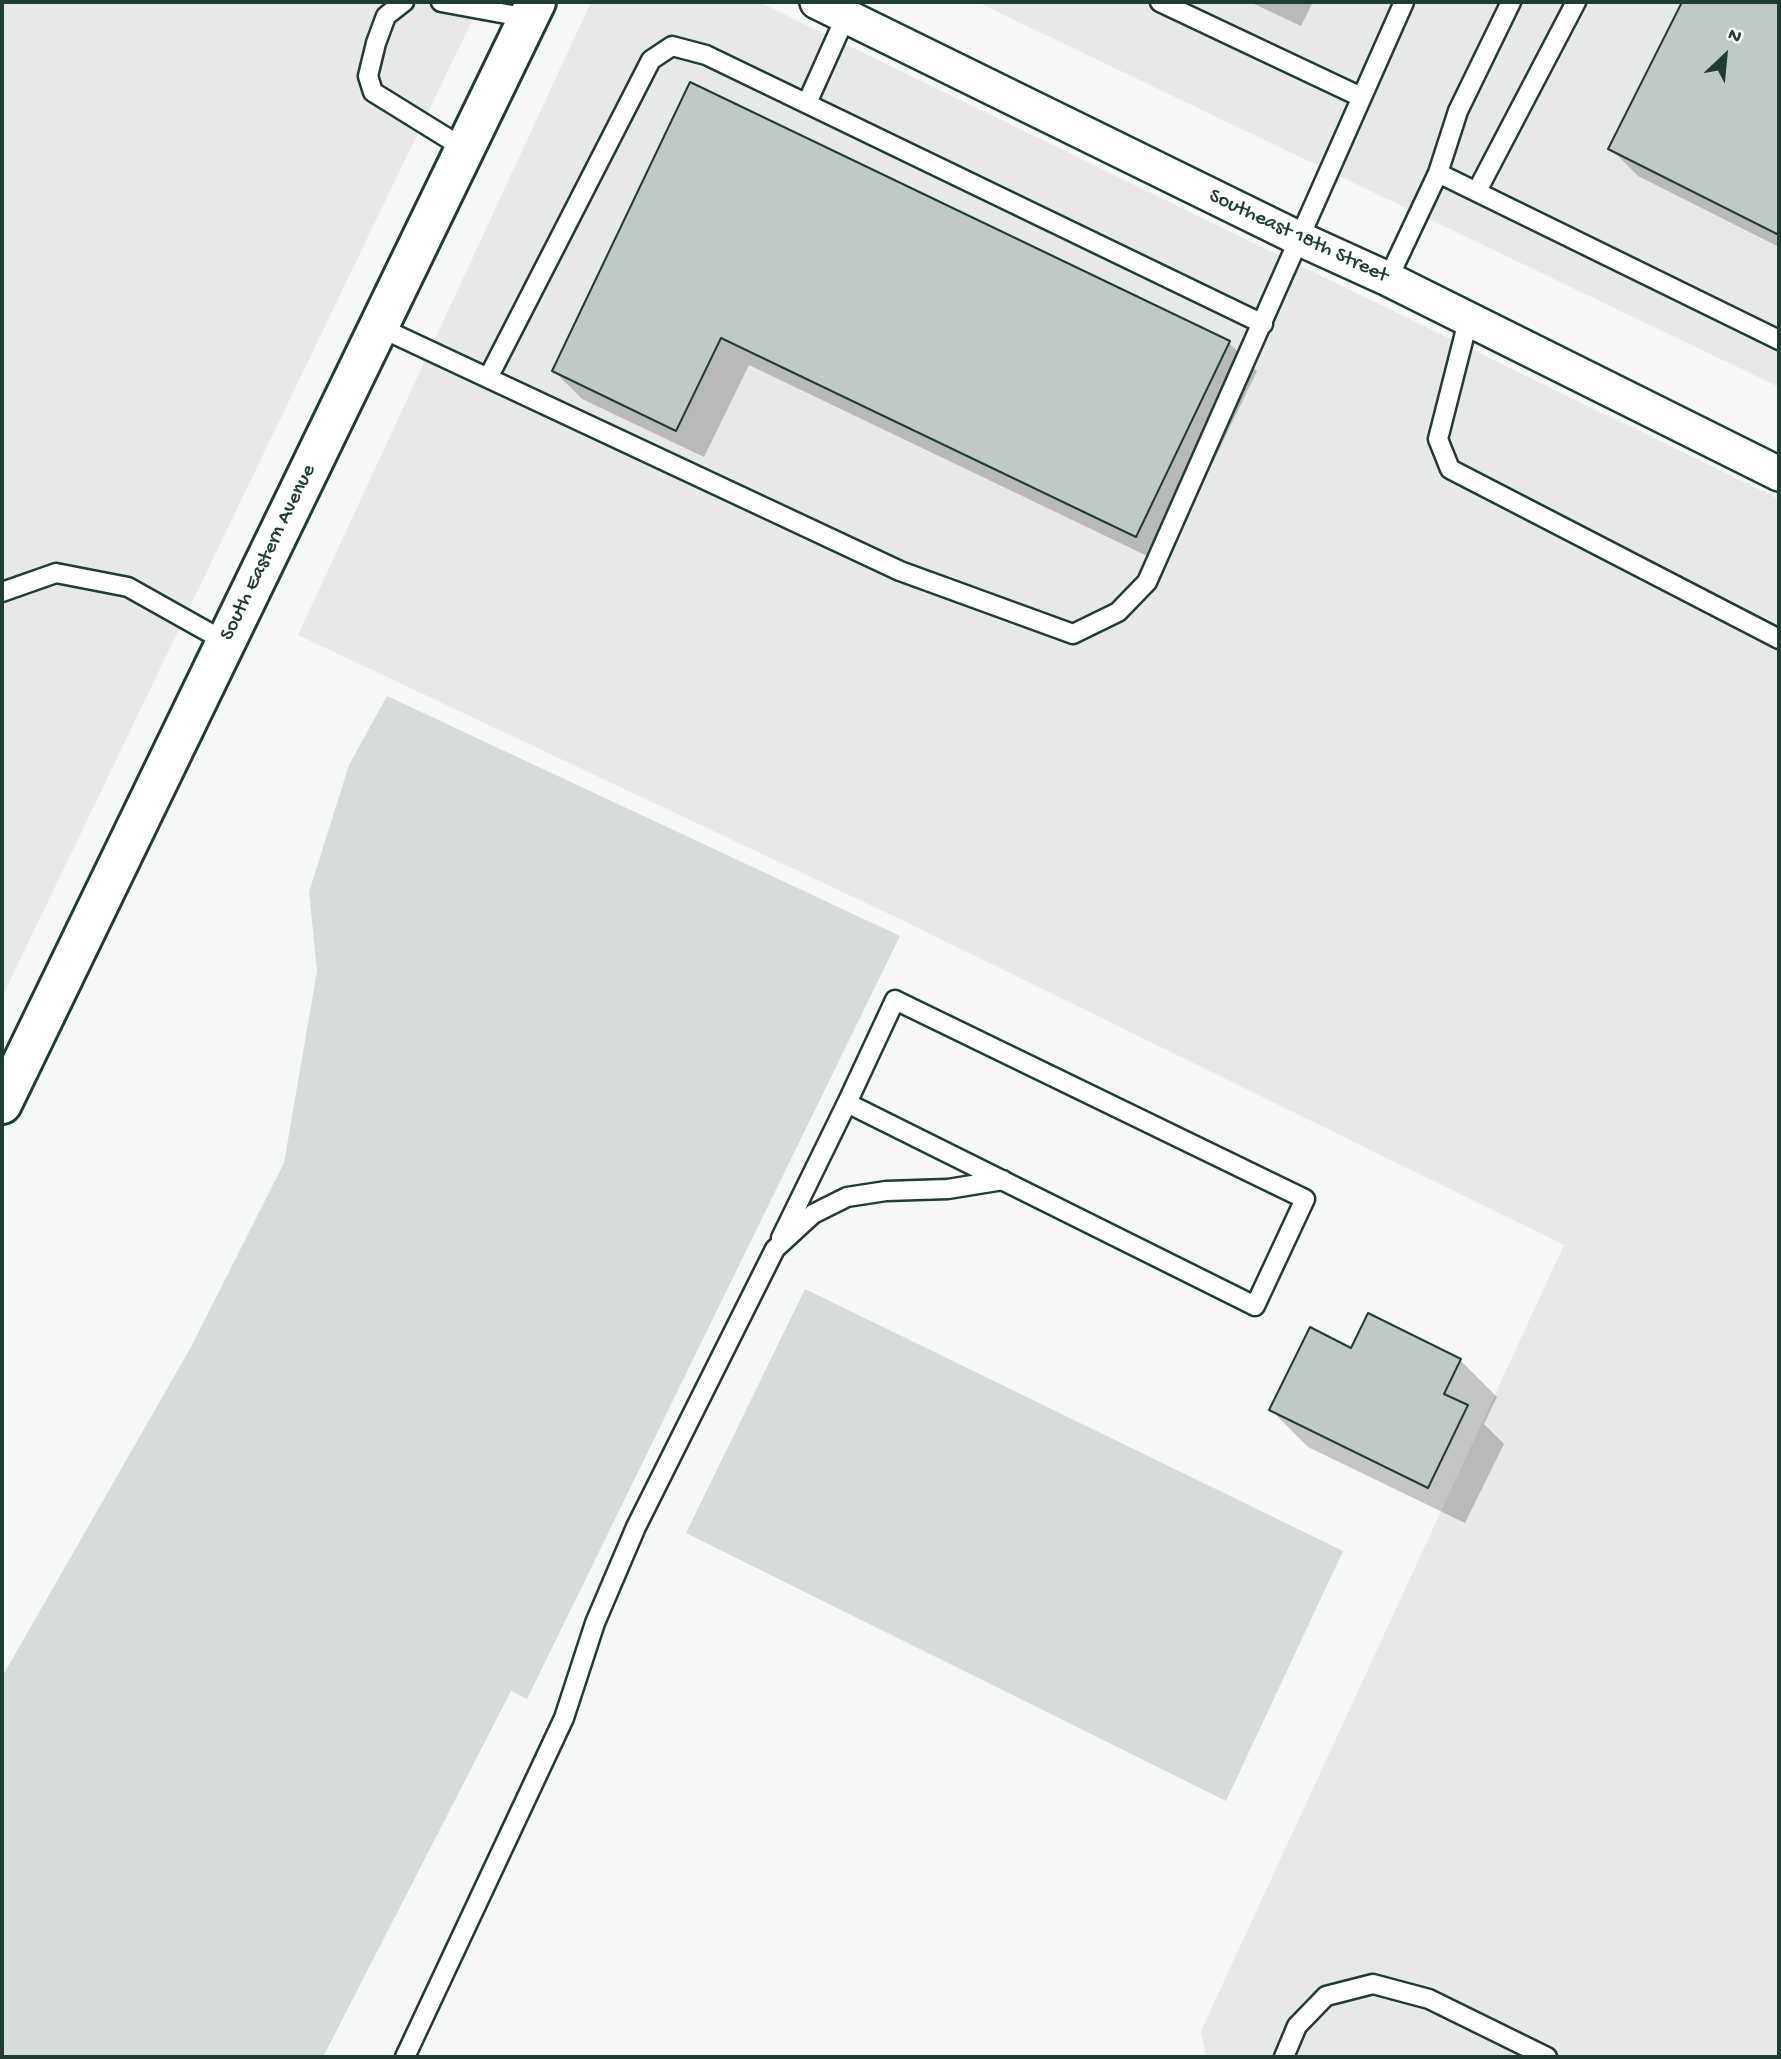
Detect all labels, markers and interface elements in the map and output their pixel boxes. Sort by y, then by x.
north arrow [1690,21,1760,91]
text: N [1724,24,1745,50]
street label: Southeast 18th Street [1204,184,1392,290]
street label: South Eastern Avenue [215,461,323,645]

